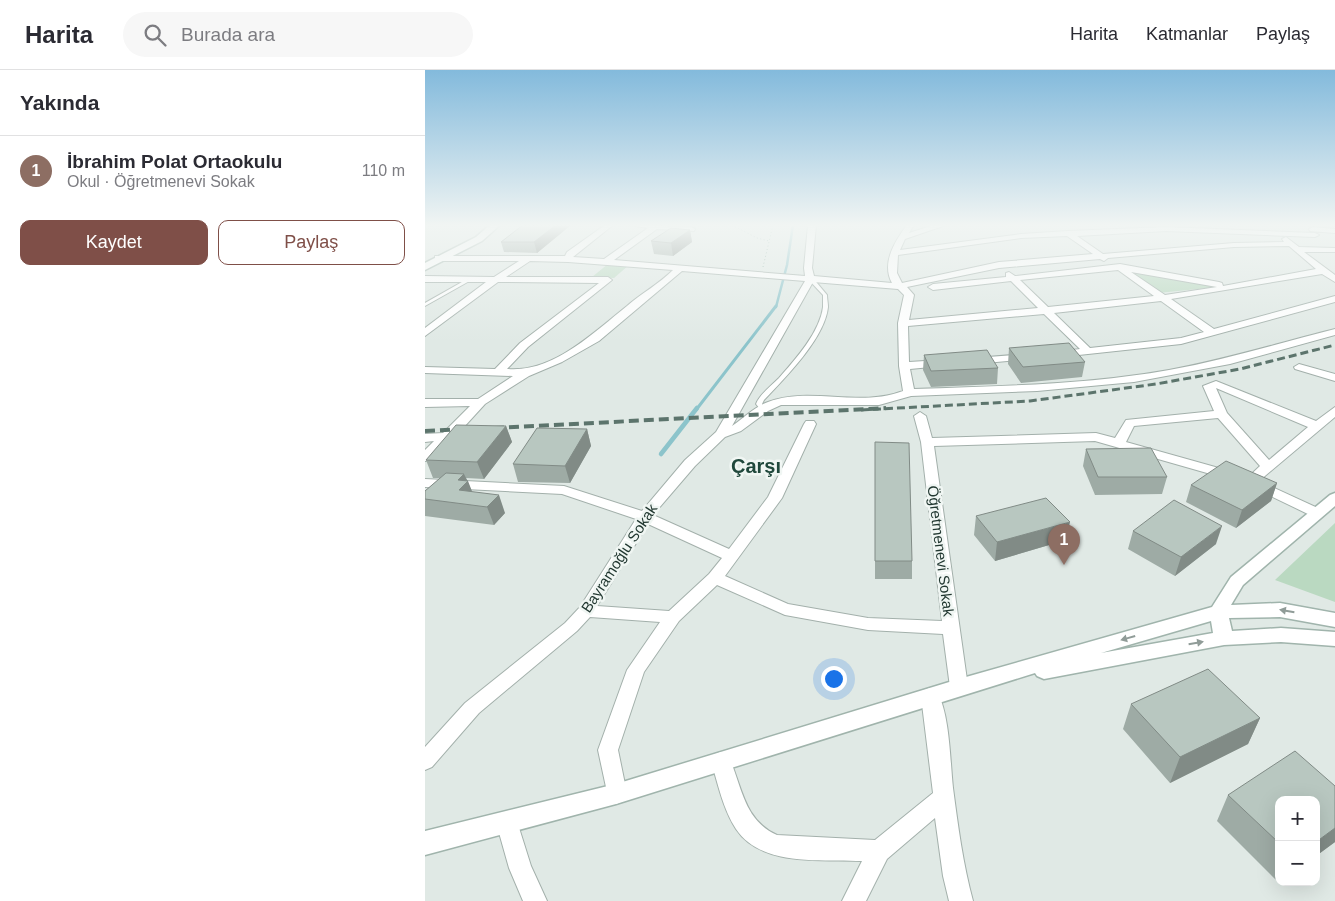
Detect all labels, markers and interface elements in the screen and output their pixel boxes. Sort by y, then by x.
search box [123,12,473,57]
text: Harita [25,21,93,48]
icon: search [141,21,169,49]
text: Burada ara [181,24,275,45]
text: Harita [1070,24,1118,44]
text: Katmanlar [1146,24,1228,44]
text: Paylaş [1256,24,1310,44]
text: Yakında [20,91,99,114]
text: İbrahim Polat Ortaokulu [67,151,282,172]
text: 1 [32,162,40,179]
text: 110 m [362,162,405,179]
text: Okul · Öğretmenevi Sokak [67,173,255,190]
button: Kaydet [20,220,208,265]
button: Paylaş [218,220,405,265]
district label: Çarşı [731,455,781,477]
street label: Öğretmenevi Sokak [925,485,958,618]
street label: Bayramoğlu Sokak [578,500,661,615]
pin: 1 [1048,524,1080,565]
one-way arrow [1279,607,1295,615]
one-way arrow [1121,634,1136,642]
one-way arrow [1188,639,1204,647]
your location [821,666,847,692]
map controls [1275,796,1320,886]
button: + [1275,796,1320,841]
button: − [1275,841,1320,886]

